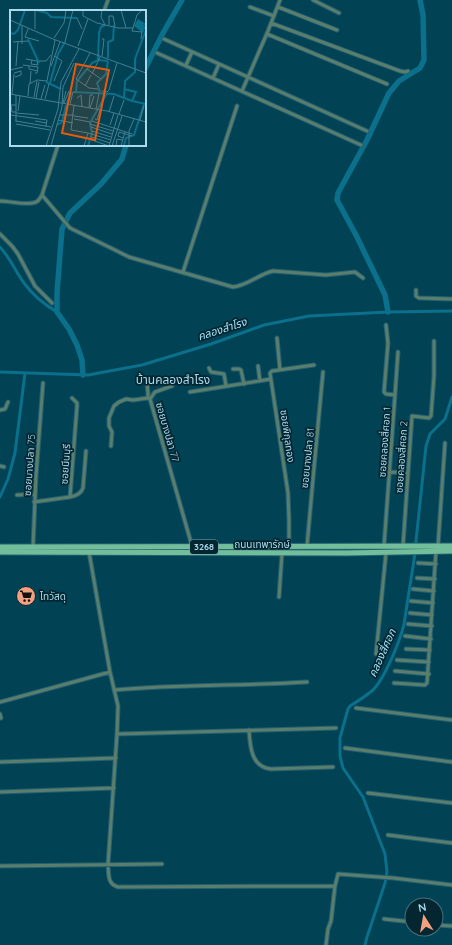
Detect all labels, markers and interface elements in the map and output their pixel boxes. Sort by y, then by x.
inset map [10,10,146,146]
water label: คลองสำโรง [196,314,249,343]
district label: บ้านคลองสำโรง [136,372,210,387]
street label: ซอยบางปลา 77 [153,401,182,464]
street label: ซอยคลองสี่ศอก 1 [375,406,393,478]
street label: ซอยพิกุลทอง [277,409,298,463]
street label: ซอยคลองสี่ศอก 2 [391,420,411,494]
street label: ซอยบางปลา 81 [298,427,317,489]
street label: ซอยบางปลา 75 [21,434,38,496]
street label: ซอยมีนบุรี [58,443,73,485]
street label: ถนนเทพารักษ์ [234,538,290,551]
road number: 3268 [190,540,218,554]
supermarket icon: ไทวัสดุ [15,585,37,607]
place label: ไทวัสดุ [39,590,66,603]
water label: คลองสี่ศอก [364,626,399,679]
north arrow [404,897,444,937]
text: N [417,900,427,915]

